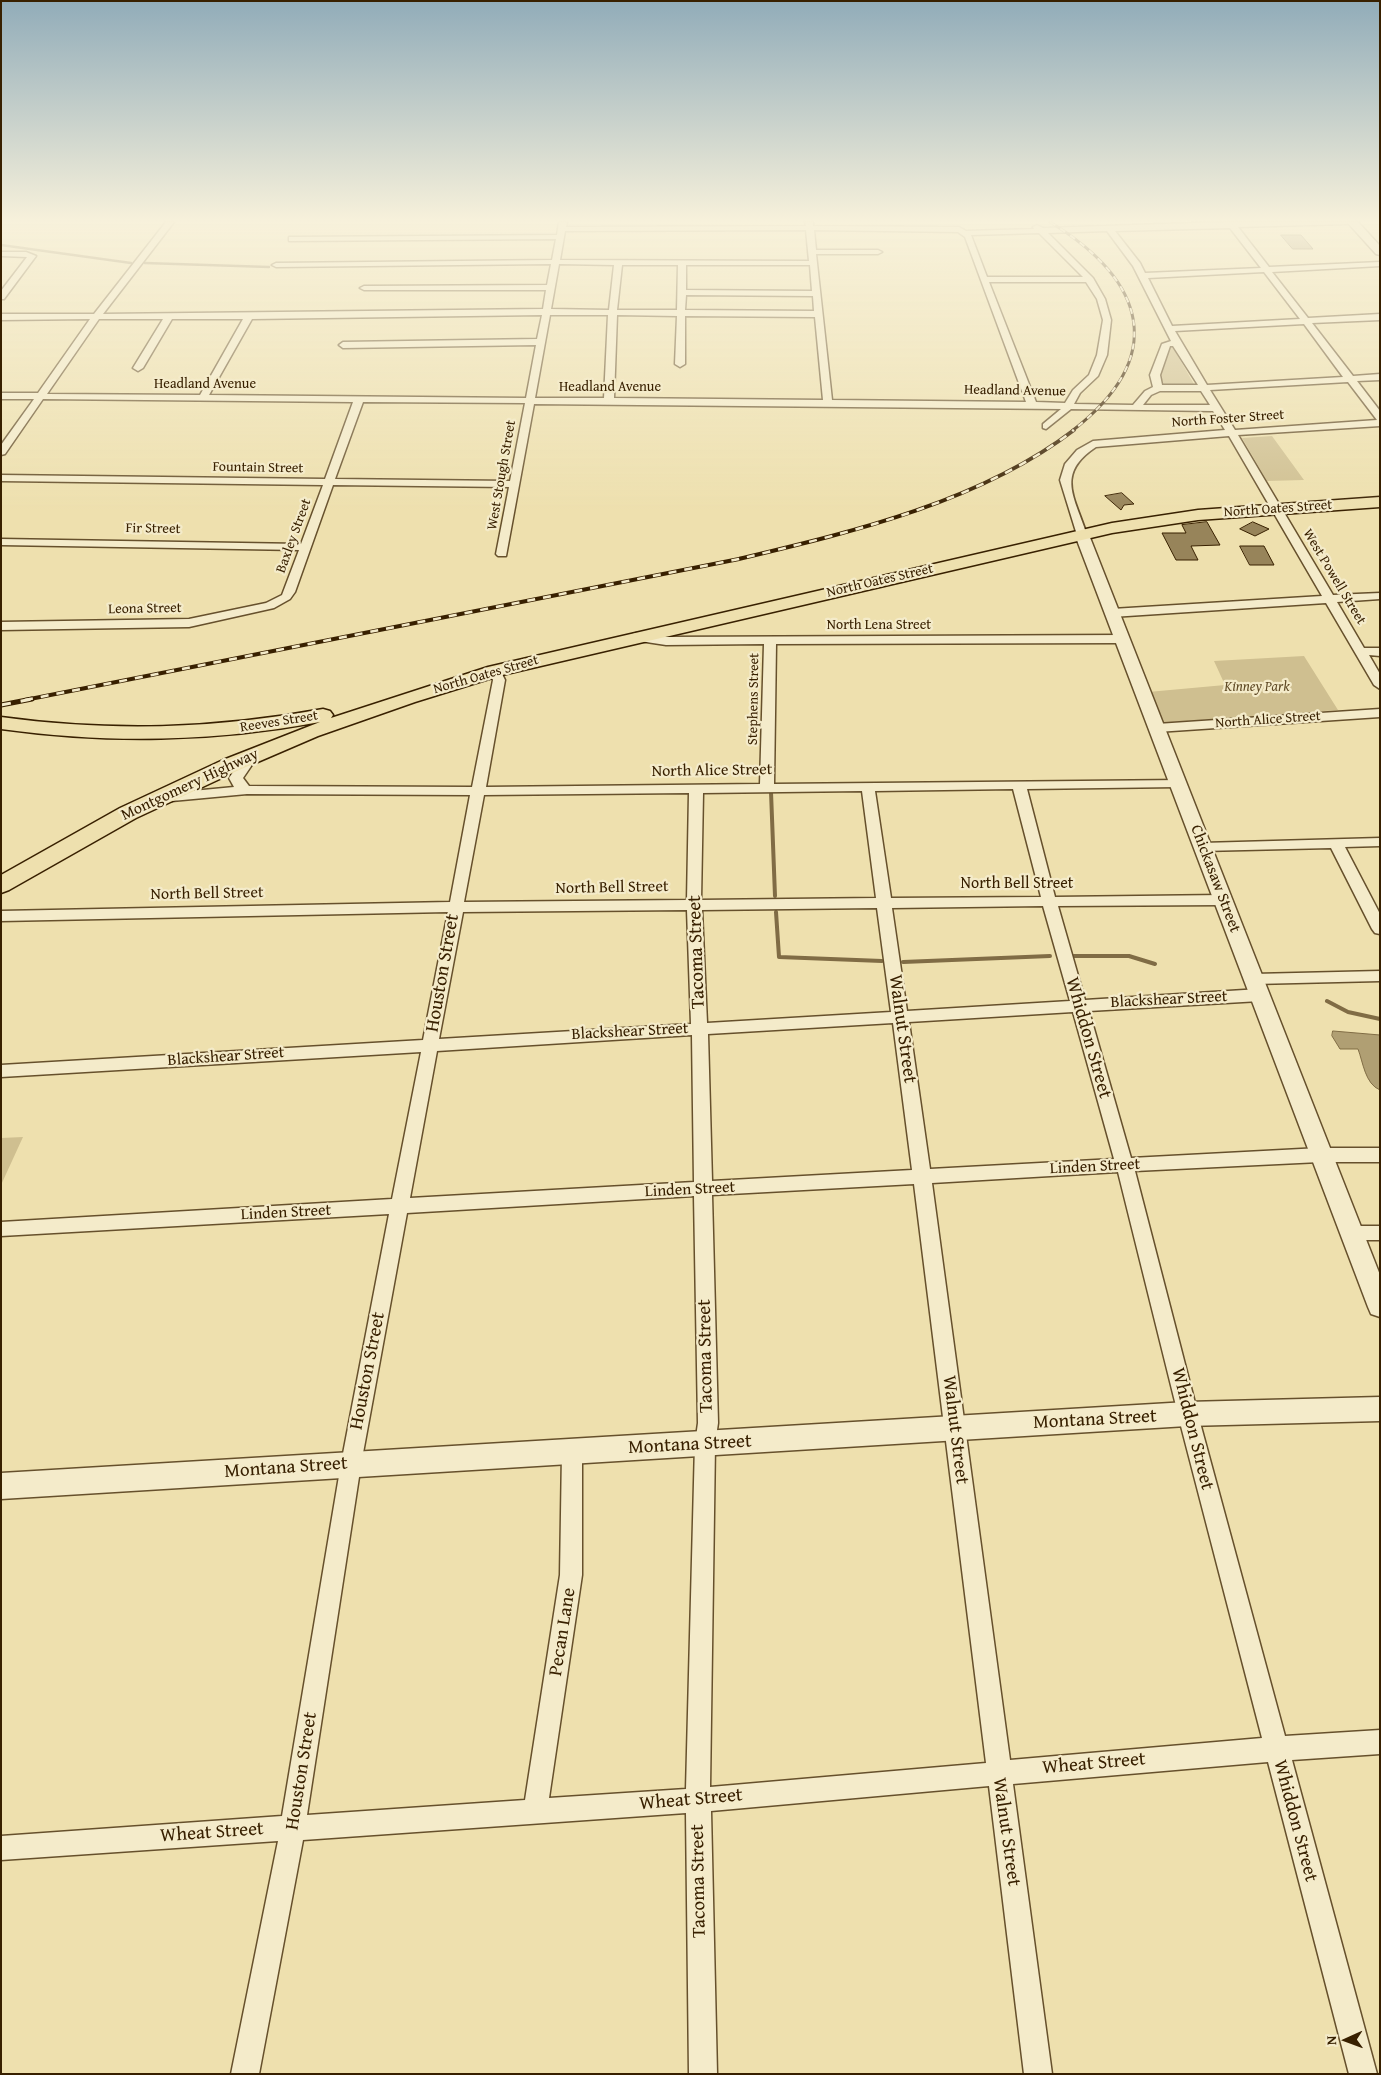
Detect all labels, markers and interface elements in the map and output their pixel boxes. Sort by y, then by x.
street label: Headland Avenue [154,376,256,392]
street label: Headland Avenue [559,379,661,395]
street label: Headland Avenue [964,382,1066,400]
street label: North Foster Street [1171,407,1285,431]
street label: West Stough Street [484,419,520,531]
street label: Fountain Street [213,459,303,477]
street label: Baxley Street [273,497,315,575]
street label: North Oates Street [1223,497,1333,521]
street label: Fir Street [125,520,181,538]
street label: West Powell Street [1299,526,1369,628]
street label: North Oates Street [825,561,935,601]
street label: Leona Street [108,600,182,618]
street label: North Lena Street [827,617,931,633]
street label: North Oates Street [431,652,541,698]
street label: Stephens Street [745,653,763,745]
park label: Kinney Park [1224,679,1290,695]
street label: Reeves Street [239,708,319,736]
street label: North Alice Street [1215,708,1321,732]
street label: Montgomery Highway [118,745,262,825]
street label: North Alice Street [652,760,772,782]
street label: Chickasaw Street [1186,822,1244,936]
street label: North Bell Street [961,874,1073,894]
street label: North Bell Street [555,877,669,899]
street label: North Bell Street [150,883,264,905]
street label: Tacoma Street [684,895,710,1009]
street label: Houston Street [421,912,465,1034]
street label: Walnut Street [883,973,921,1085]
street label: Whiddon Street [1060,975,1116,1101]
street label: Blackshear Street [1110,987,1228,1013]
street label: Blackshear Street [571,1019,689,1045]
street label: Blackshear Street [167,1043,285,1071]
street label: Linden Street [1049,1155,1141,1179]
street label: Linden Street [644,1178,736,1202]
street label: Linden Street [240,1201,332,1225]
street label: Tacoma Street [694,1299,718,1413]
street label: Houston Street [345,1310,391,1432]
street label: Whiddon Street [1166,1366,1218,1492]
street label: Walnut Street [937,1374,973,1486]
street label: Montana Street [1033,1405,1157,1435]
street label: Montana Street [628,1430,752,1460]
street label: Montana Street [224,1452,348,1484]
street label: Pecan Lane [545,1586,581,1678]
street label: Houston Street [281,1710,323,1832]
street label: Wheat Street [1041,1748,1147,1780]
street label: Whiddon Street [1268,1758,1322,1884]
street label: Walnut Street [987,1776,1025,1888]
street label: Wheat Street [638,1784,744,1816]
street label: Wheat Street [159,1818,265,1848]
street label: Tacoma Street [687,1824,711,1938]
north arrow [1321,2015,1371,2065]
text: N [1321,2036,1341,2046]

